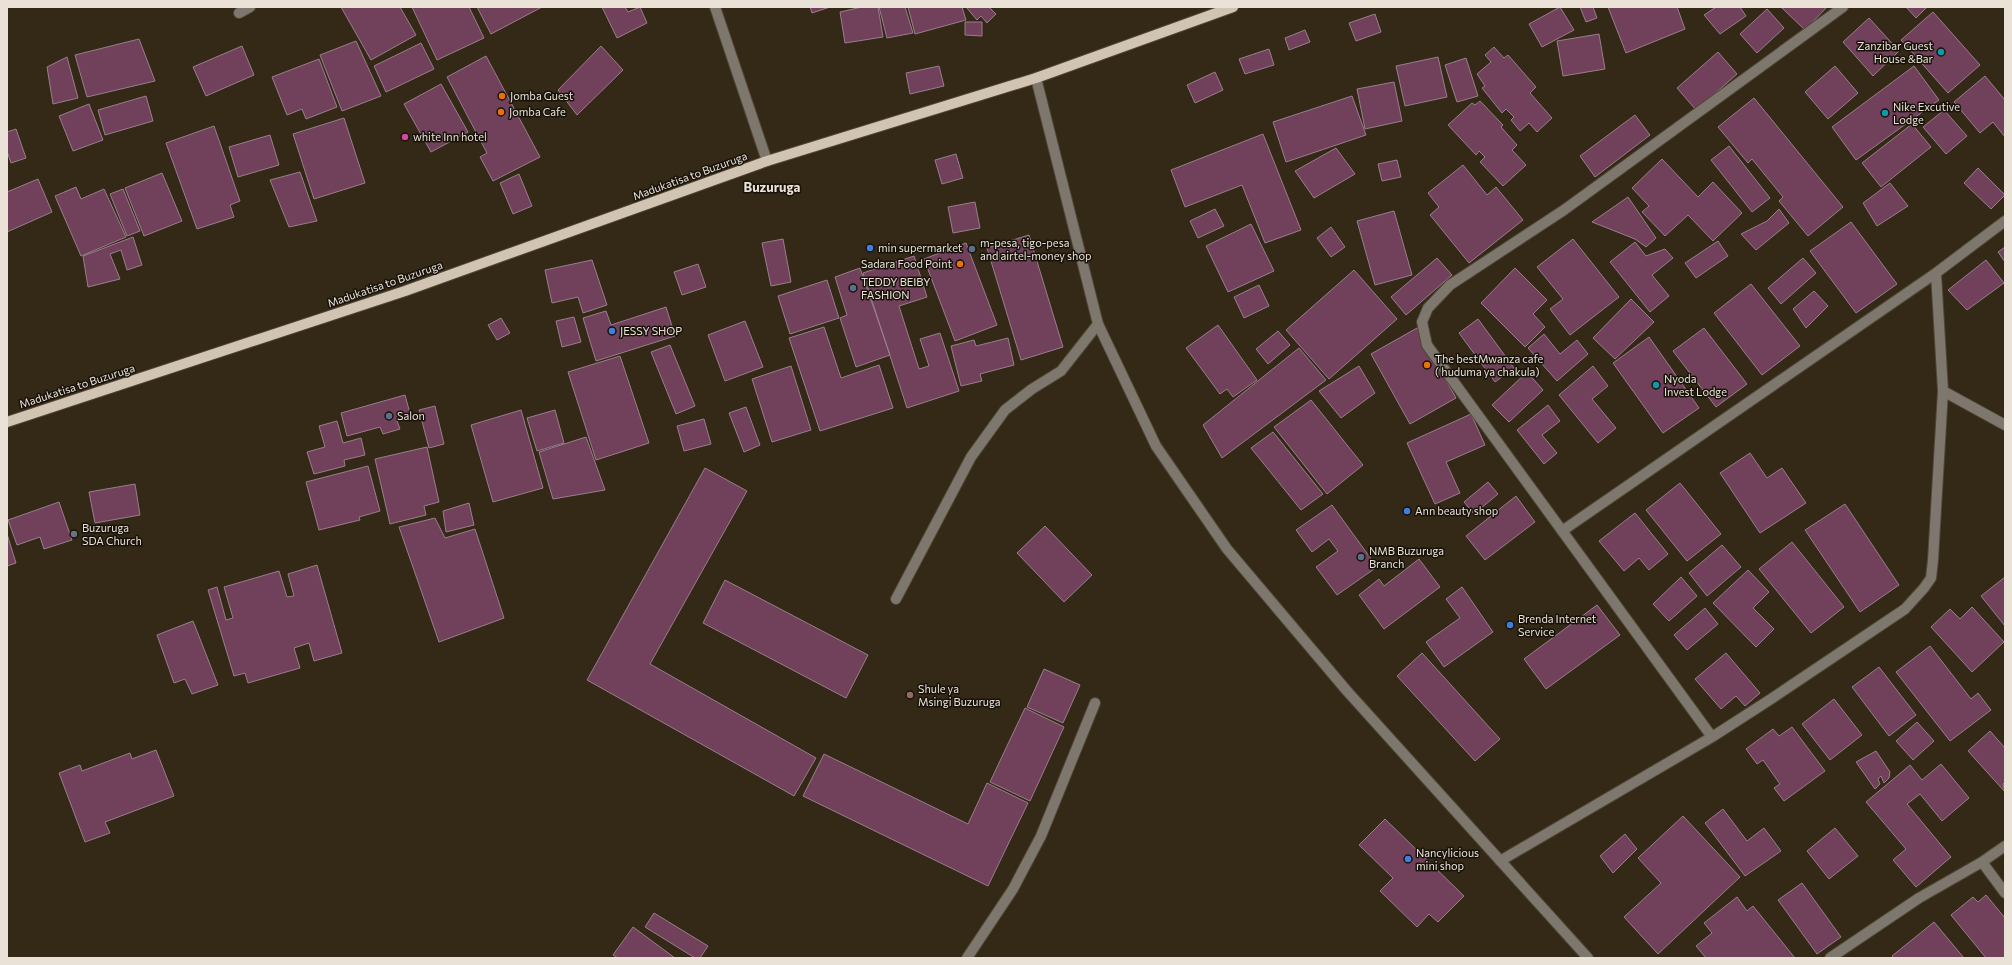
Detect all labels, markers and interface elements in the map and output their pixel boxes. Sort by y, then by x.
place label: Zanzibar Guest House &Bar [1857,39,1934,65]
marker: Zanzibar Guest House &Bar [1936,47,1946,57]
place label: Jomba Guest [510,89,574,103]
marker: Jomba Guest [497,91,507,101]
place label: Nike Excutive Lodge [1893,100,1960,126]
place label: Jomba Cafe [509,105,566,119]
marker: Jomba Cafe [496,107,506,117]
marker: Nike Excutive Lodge [1880,108,1890,118]
place label: white Inn hotel [413,130,487,143]
marker: white Inn hotel [400,132,410,142]
street label: Madukatisa to Buzuruga [631,149,749,202]
district label: Buzuruga [744,179,801,195]
place label: m-pesa, tigo-pesa and airtel-money shop [980,236,1092,262]
place label: min supermarket [878,241,963,254]
marker: min supermarket [865,243,875,253]
marker: m-pesa, tigo-pesa and airtel-money shop [967,244,977,254]
place label: Sadara Food Point [861,257,952,270]
street label: Madukatisa to Buzuruga [326,258,444,309]
marker: Sadara Food Point [955,259,965,269]
place label: TEDDY BEIBY FASHION [861,275,930,301]
marker: TEDDY BEIBY FASHION [848,283,858,293]
place label: JESSY SHOP [620,324,682,338]
marker: JESSY SHOP [607,326,617,336]
place label: The bestMwanza cafe ( huduma ya chakula) [1435,352,1544,378]
marker: The bestMwanza cafe ( huduma ya chakula) [1422,360,1432,370]
street label: Madukatisa to Buzuruga [17,361,136,410]
place label: Nyoda Invest Lodge [1664,372,1727,398]
marker: Nyoda Invest Lodge [1651,380,1661,390]
place label: Salon [397,409,425,422]
marker: Salon [384,411,394,421]
place label: Ann beauty shop [1415,504,1498,517]
marker: Ann beauty shop [1402,506,1412,516]
place label: Buzuruga SDA Church [82,521,142,547]
marker: Buzuruga SDA Church [69,529,79,539]
place label: NMB Buzuruga Branch [1369,544,1444,570]
marker: NMB Buzuruga Branch [1356,552,1366,562]
place label: Brenda Internet Service [1518,612,1597,638]
marker: Brenda Internet Service [1505,620,1515,630]
place label: Shule ya Msingi Buzuruga [918,682,1001,708]
marker: Shule ya Msingi Buzuruga [905,690,915,700]
place label: Nancylicious mini shop [1416,846,1479,872]
marker: Nancylicious mini shop [1403,854,1413,864]

